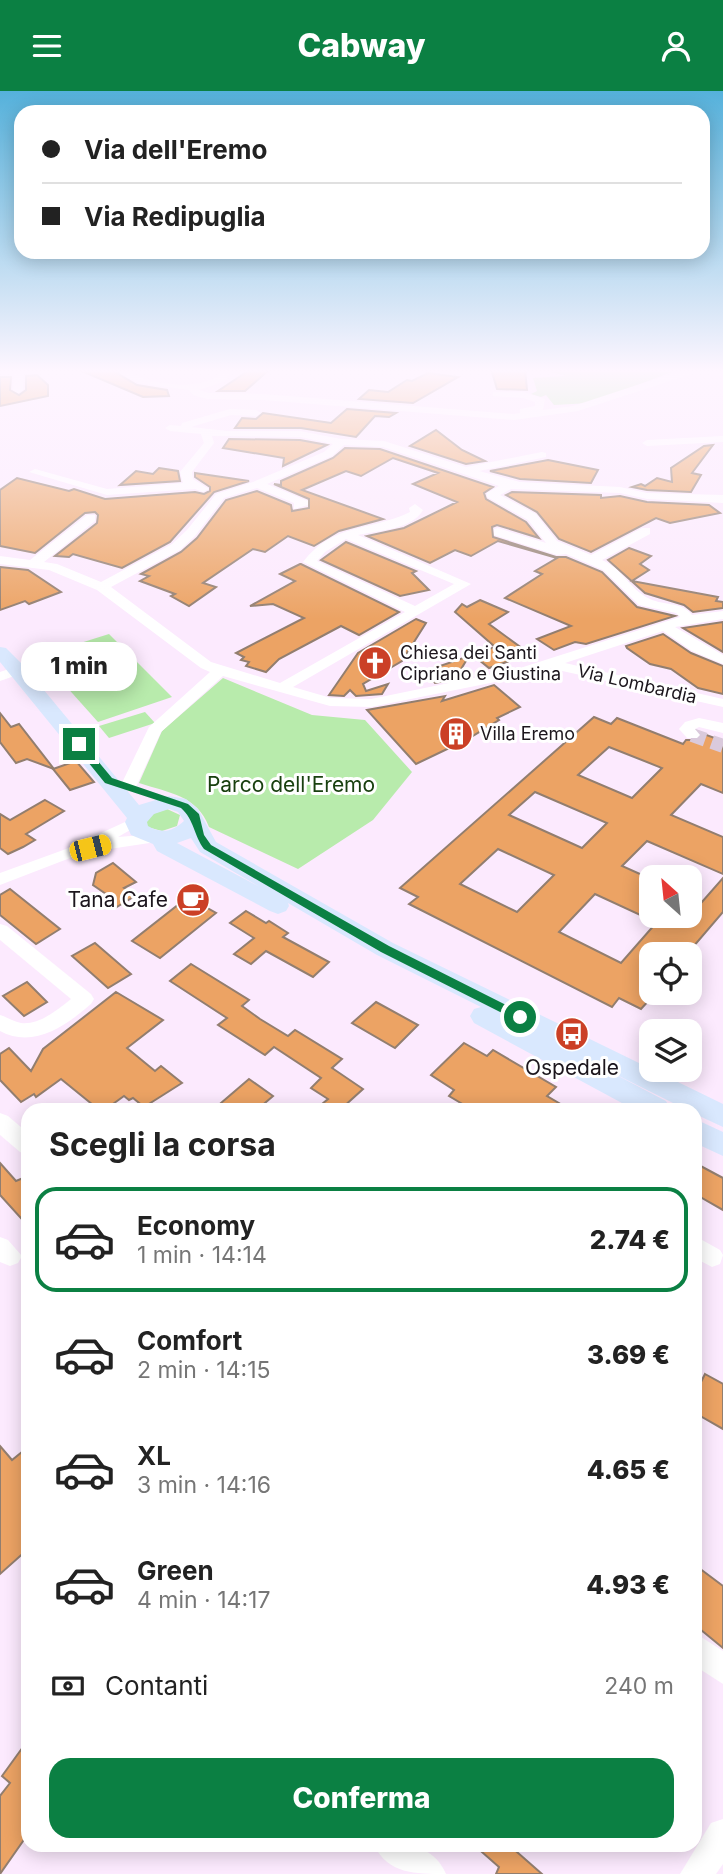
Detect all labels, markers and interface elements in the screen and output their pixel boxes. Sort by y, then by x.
text: Cabway [297,26,426,65]
icon: menu [28,27,66,65]
icon: person [657,27,695,65]
text: Via dell'Eremo [84,134,267,165]
text: Via Redipuglia [84,201,266,232]
place label: Chiesa dei Santi Cipriano e Giustina [400,642,561,684]
callout: 1 min [21,643,137,691]
church icon: Chiesa dei Santi Cipriano e Giustina [356,644,394,682]
text: 1 min [50,652,108,680]
street label: Via Lombardia [575,660,699,707]
building icon: Villa Eremo [437,715,475,753]
place label: Villa Eremo [480,723,575,744]
route end [63,728,95,760]
park label: Parco dell'Eremo [207,772,375,797]
car [68,833,113,863]
north arrow [639,865,702,927]
map controls [639,865,702,1082]
cafe icon: Tana Cafe [174,881,212,919]
place label: Tana Cafe [68,887,168,912]
button: locate [639,942,702,1005]
route start [504,1001,536,1033]
bus stop icon: Ospedale [553,1015,591,1053]
button: layers [639,1019,702,1082]
place label: Ospedale [525,1055,619,1080]
text: Scegli la corsa [49,1125,276,1164]
icon: car [53,1208,116,1271]
text: Economy [137,1210,255,1241]
text: 2.74 € [590,1224,670,1255]
text: 1 min · 14:14 [137,1241,267,1269]
icon: car [53,1323,116,1386]
text: Comfort [137,1325,242,1356]
text: 3.69 € [587,1339,670,1370]
text: 2 min · 14:15 [137,1356,271,1384]
icon: car [53,1438,116,1501]
text: XL [137,1440,171,1471]
text: 4.65 € [587,1454,670,1485]
text: 3 min · 14:16 [137,1471,271,1499]
icon: car [53,1553,116,1616]
text: Green [137,1555,214,1586]
text: 4.93 € [586,1569,670,1600]
text: 4 min · 14:17 [137,1586,270,1614]
icon: cash [49,1667,87,1705]
text: Contanti [105,1670,208,1701]
text: 240 m [604,1672,674,1700]
button: Conferma [49,1758,674,1838]

